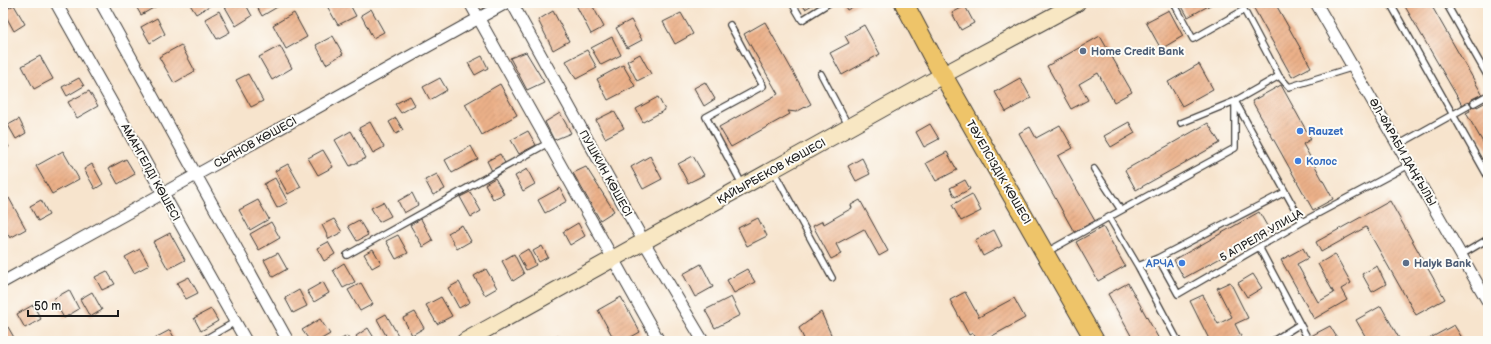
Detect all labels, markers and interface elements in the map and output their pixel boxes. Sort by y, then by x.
place label: Home Credit Bank [1091,45,1184,58]
marker: Home Credit Bank [1078,46,1088,56]
street label: ӘЛ-ФАРАБИ ДАҢҒЫЛЫ [1366,96,1439,209]
street label: СЬЯНОВ КӨШЕСІ [212,114,299,171]
street label: ТӘУЕЛСІЗДІК КӨШЕСІ [964,118,1034,226]
street label: АМАНГЕЛДІ КӨШЕСІ [118,121,183,223]
place label: Rauzet [1308,125,1344,138]
marker: Rauzet [1295,126,1305,136]
street label: ПУШКИН КӨШЕСІ [576,128,635,219]
street label: ҚАЙЫРБЕКОВ КӨШЕСІ [715,136,828,207]
place label: Колос [1306,155,1338,168]
marker: Колос [1293,156,1303,166]
street label: 5 АПРЕЛЯ УЛИЦА [1218,206,1305,264]
place label: АРЧА [1145,257,1174,270]
place label: Halyk Bank [1414,257,1471,270]
marker: АРЧА [1177,258,1187,268]
marker: Halyk Bank [1401,258,1411,268]
scale bar [28,292,118,318]
text: 50 m [34,299,61,314]

